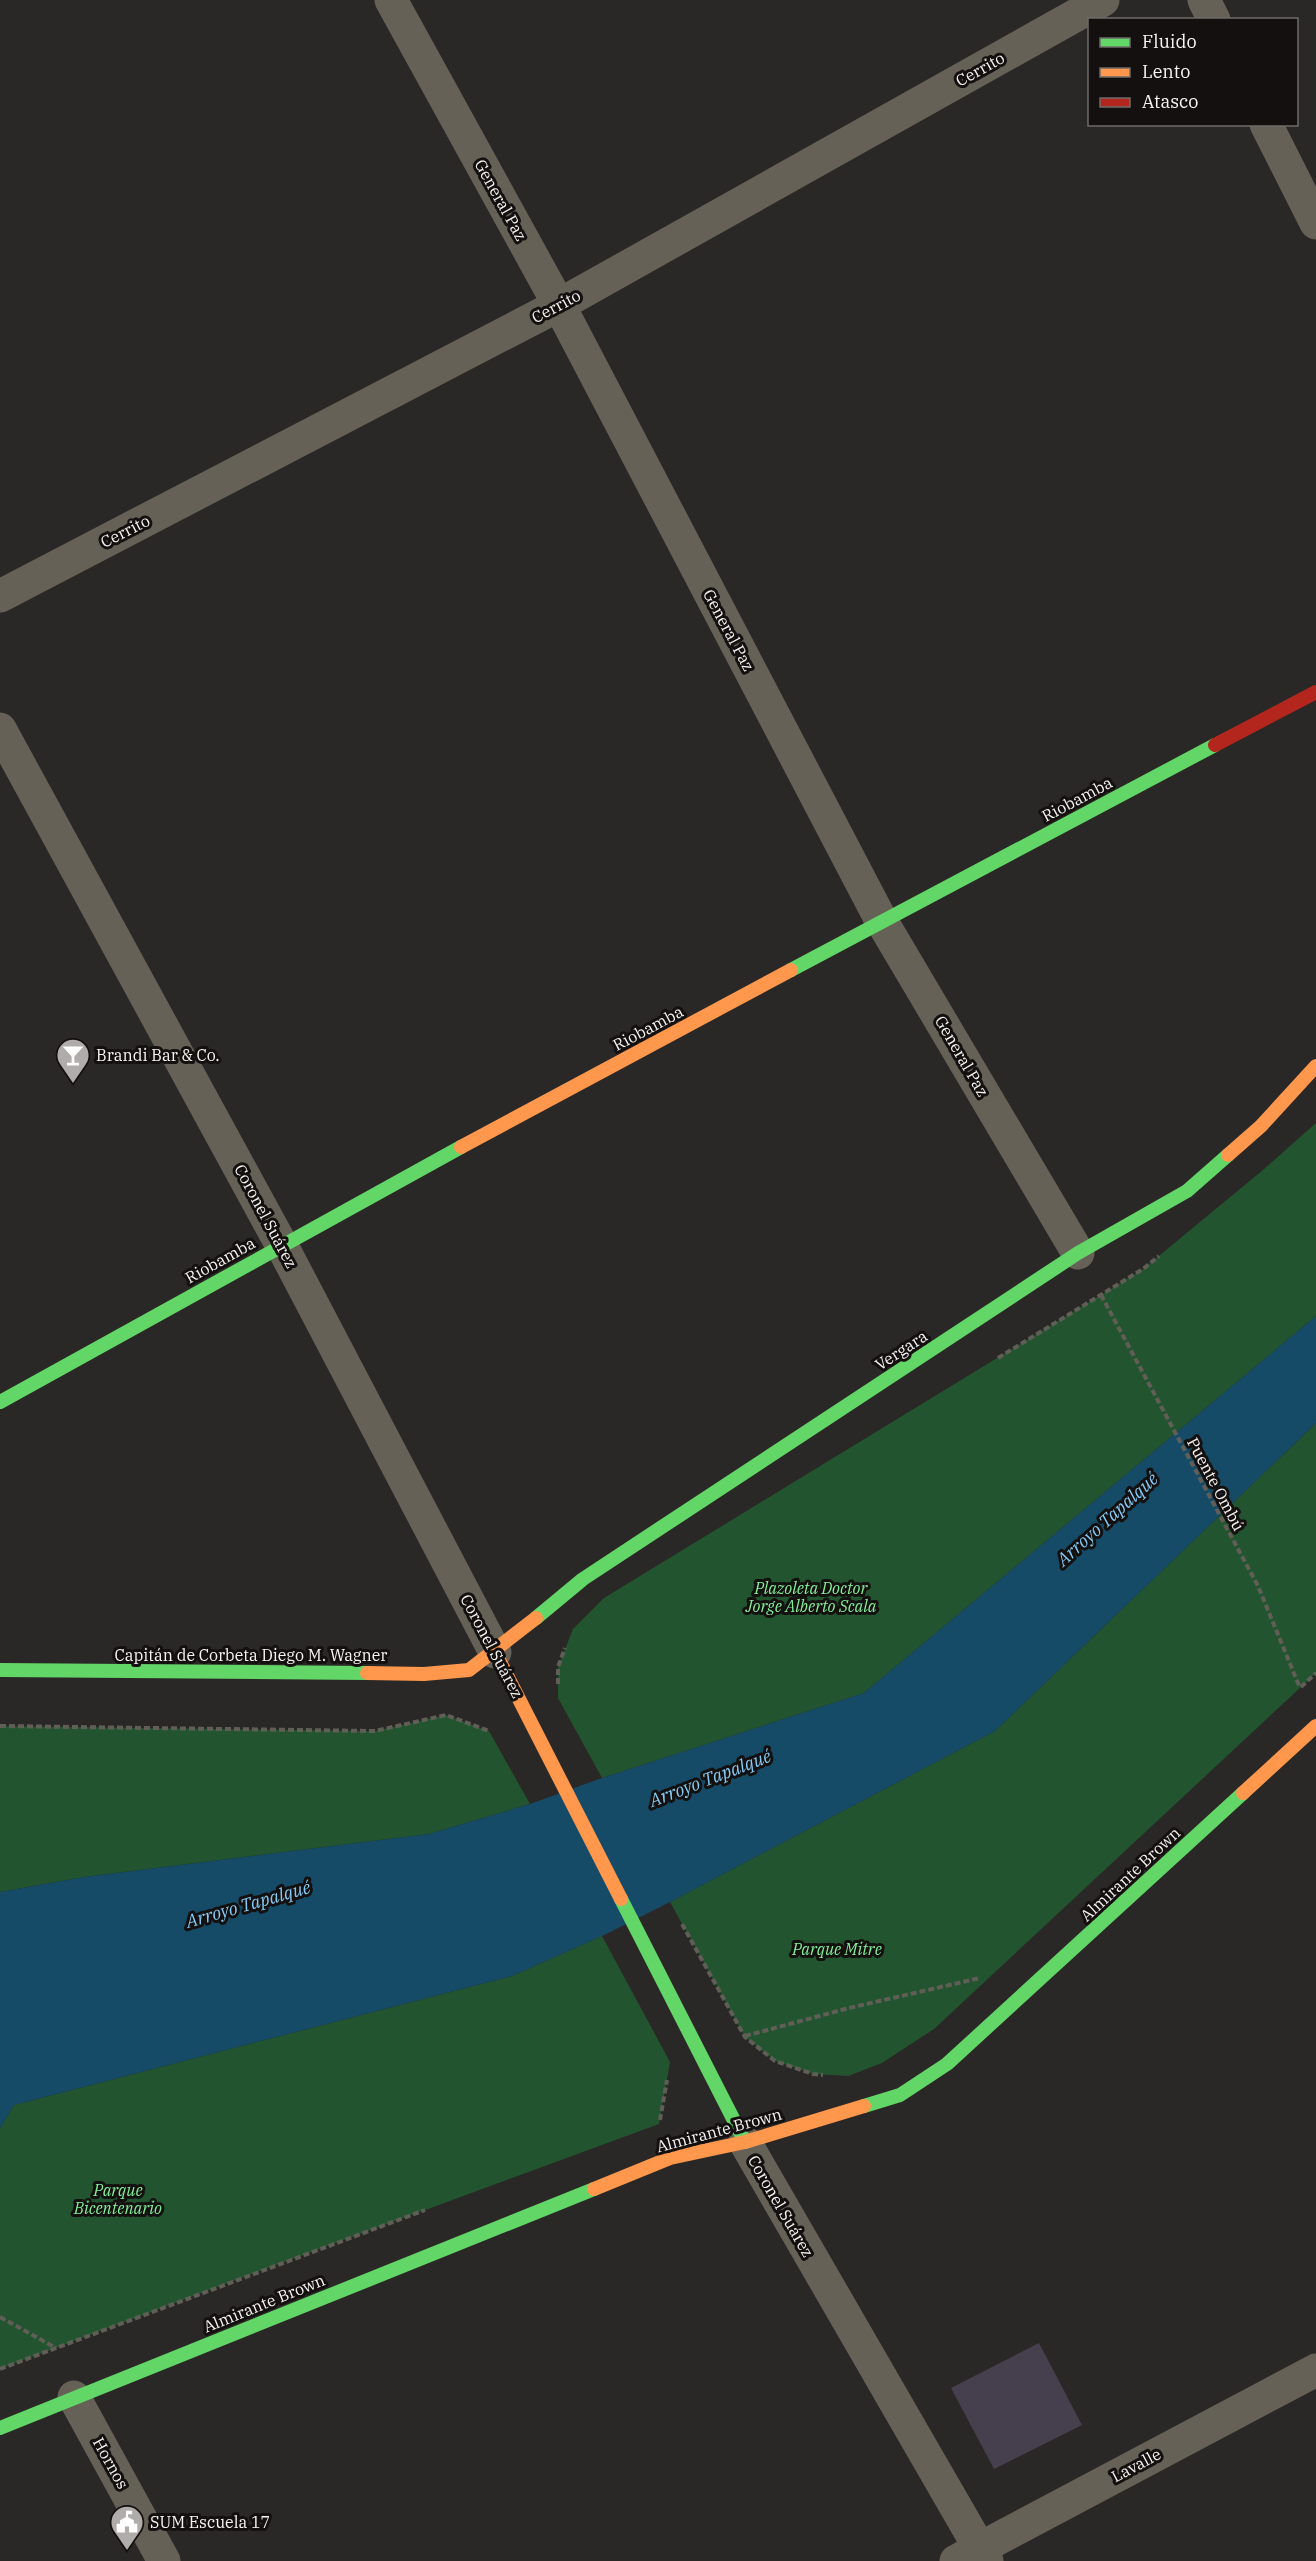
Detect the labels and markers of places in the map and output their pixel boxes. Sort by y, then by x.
bar icon: Brandi Bar & Co. [55,1037,91,1084]
place label: Brandi Bar & Co. [96,1045,220,1065]
public building icon: SUM Escuela 17 [109,2504,145,2551]
place label: SUM Escuela 17 [150,2512,270,2532]

